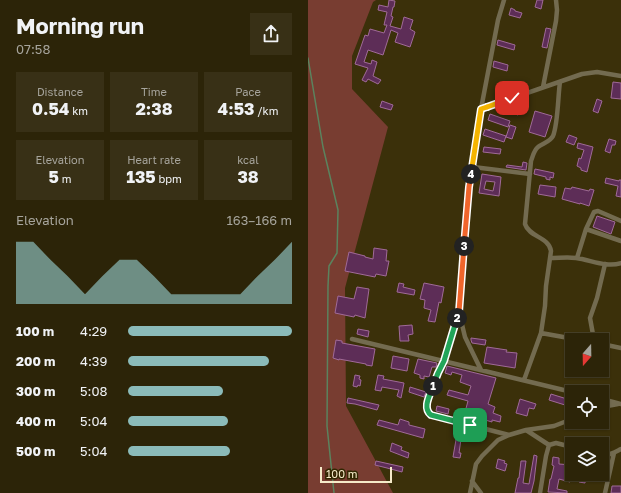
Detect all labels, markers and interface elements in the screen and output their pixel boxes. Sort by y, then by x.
text: Morning run [16,12,144,39]
button: share [250,13,292,55]
text: 07:58 [16,41,50,57]
pin [495,81,529,115]
text: Distance [37,85,83,98]
text: Time [141,85,167,98]
text: Pace [235,85,261,98]
icon: check [501,87,523,109]
text: 0.54 [32,98,69,119]
text: 2:38 [135,98,173,119]
text: 4:53 [218,98,254,119]
text: km [69,104,88,117]
text: /km [254,104,278,117]
text: Elevation [36,153,84,166]
text: Heart rate [127,153,181,166]
text: kcal [237,153,259,166]
pin: 4 [461,164,481,184]
text: 5 [49,166,59,187]
text: 135 [126,166,156,187]
text: 38 [237,166,259,187]
text: 4 [468,167,474,180]
text: m [59,172,71,185]
text: bpm [156,172,182,185]
text: Elevation [16,212,74,228]
text: 163–166 m [227,212,292,228]
pin: 3 [454,236,474,256]
text: 3 [461,239,467,252]
pin: 2 [447,308,467,328]
text: 2 [454,311,460,324]
text: 100 m [16,323,54,339]
text: 4:29 [80,323,107,339]
north arrow [565,333,609,377]
map controls [565,333,609,481]
text: 200 m [16,353,55,369]
text: 4:39 [80,353,107,369]
pin: 1 [423,376,443,396]
text: 1 [430,379,436,392]
text: 300 m [16,383,55,399]
text: 5:08 [80,383,107,399]
button: locate [565,385,609,429]
pin [453,408,487,442]
text: 400 m [16,413,56,429]
text: 5:04 [80,413,107,429]
icon: arrive [459,414,481,436]
button: layers [565,437,609,481]
text: 500 m [16,443,55,459]
text: 5:04 [80,443,107,459]
scale bar [320,465,392,484]
text: 100 m [326,467,357,480]

